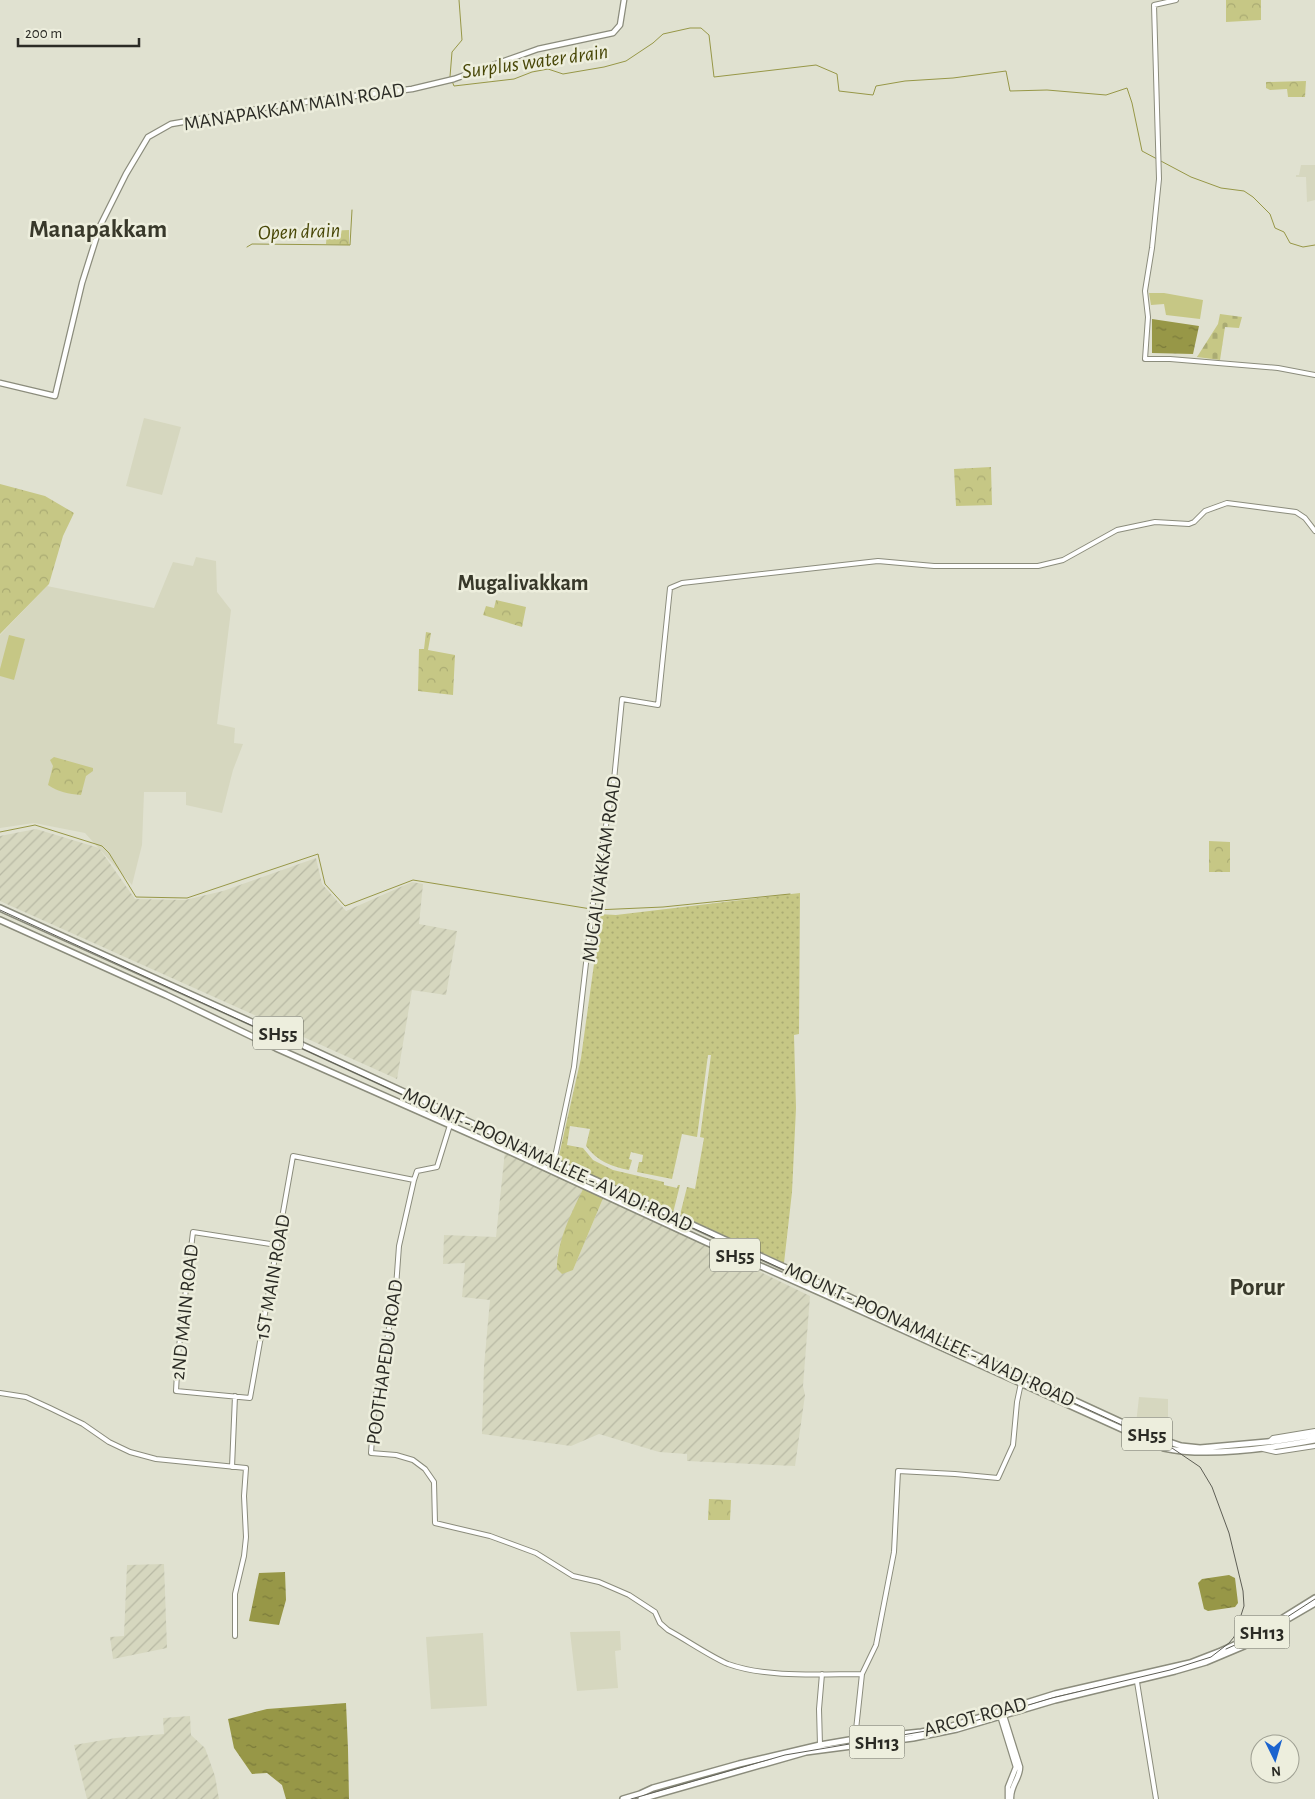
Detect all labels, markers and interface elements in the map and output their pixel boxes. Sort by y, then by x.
scale bar [18,15,139,47]
text: 200 m [25,26,62,41]
water label: Surplus water drain [461,41,610,83]
street label: MANAPAKKAM MAIN ROAD [182,80,406,134]
district label: Manapakkam [29,217,167,242]
water label: Open drain [257,220,341,244]
district label: Mugalivakkam [457,572,589,594]
street label: MUGALIVAKKAM ROAD [579,775,625,964]
road number: SH55 [253,1016,303,1050]
street label: MOUNT - POONAMALLEE - AVADI ROAD [400,1084,695,1236]
street label: 1ST MAIN ROAD [252,1213,294,1341]
road number: SH55 [710,1238,760,1272]
street label: 2ND MAIN ROAD [168,1243,202,1381]
street label: MOUNT - POONAMALLEE - AVADI ROAD [782,1259,1077,1411]
district label: Porur [1229,1275,1285,1300]
street label: POOTHAPEDU ROAD [363,1278,406,1446]
road number: SH55 [1122,1418,1172,1450]
road number: SH113 [1234,1615,1290,1648]
street label: ARCOT ROAD [922,1694,1029,1740]
road number: SH113 [850,1725,904,1758]
north arrow [1250,1734,1300,1784]
text: N [1271,1764,1282,1778]

